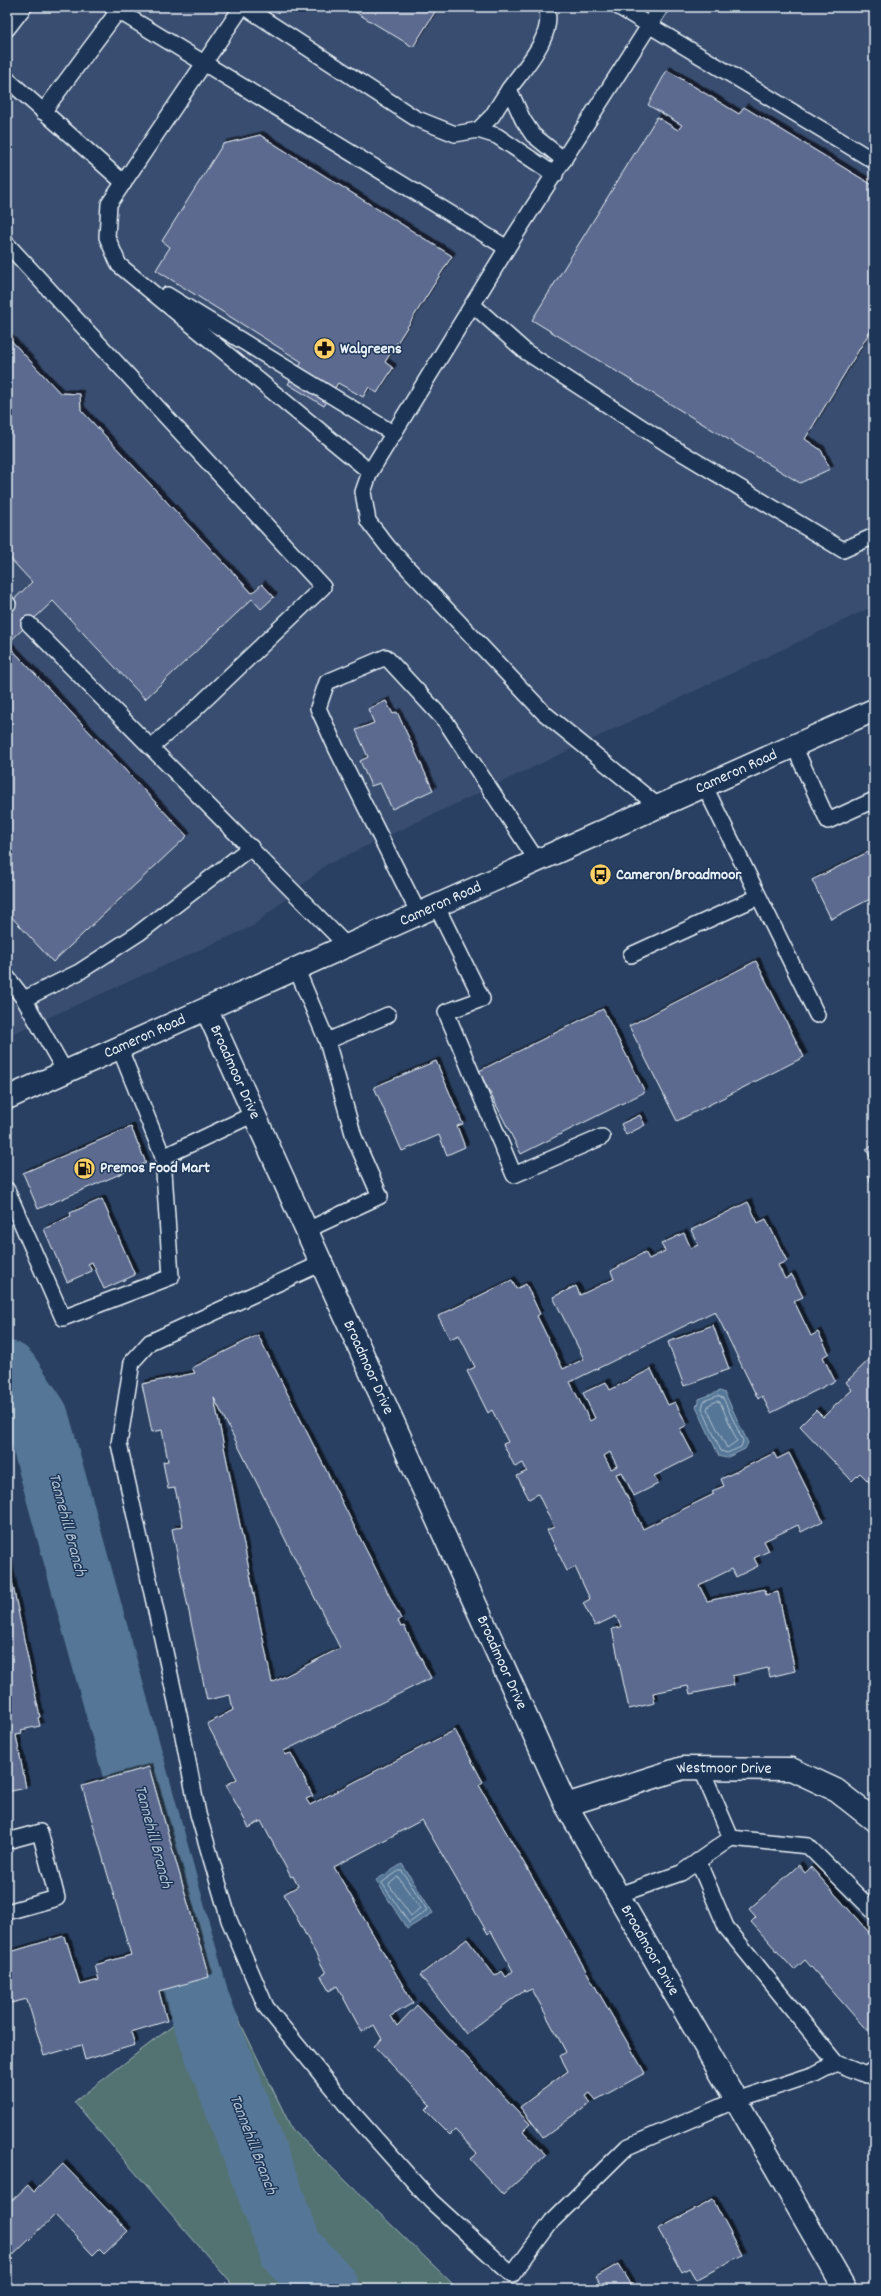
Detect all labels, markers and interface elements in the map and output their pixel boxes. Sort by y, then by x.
pharmacy icon: Walgreens [312,336,338,362]
place label: Walgreens [340,338,402,361]
street label: Cameron Road [692,743,781,800]
bus stop icon: Cameron/Broadmoor [588,862,614,888]
place label: Cameron/Broadmoor [616,864,742,887]
street label: Cameron Road [396,876,485,932]
street label: Cameron Road [100,1008,189,1065]
street label: Broadmoor Drive [204,1021,266,1123]
fuel station icon: Premos Food Mart [71,1155,97,1181]
place label: Premos Food Mart [100,1157,210,1180]
street label: Broadmoor Drive [337,1316,400,1418]
water label: Tannehill Branch [41,1471,92,1580]
street label: Broadmoor Drive [470,1612,533,1714]
street label: Westmoor Drive [674,1756,772,1781]
water label: Tannehill Branch [127,1783,178,1892]
street label: Broadmoor Drive [614,1901,685,2000]
water label: Tannehill Branch [222,2091,283,2200]

